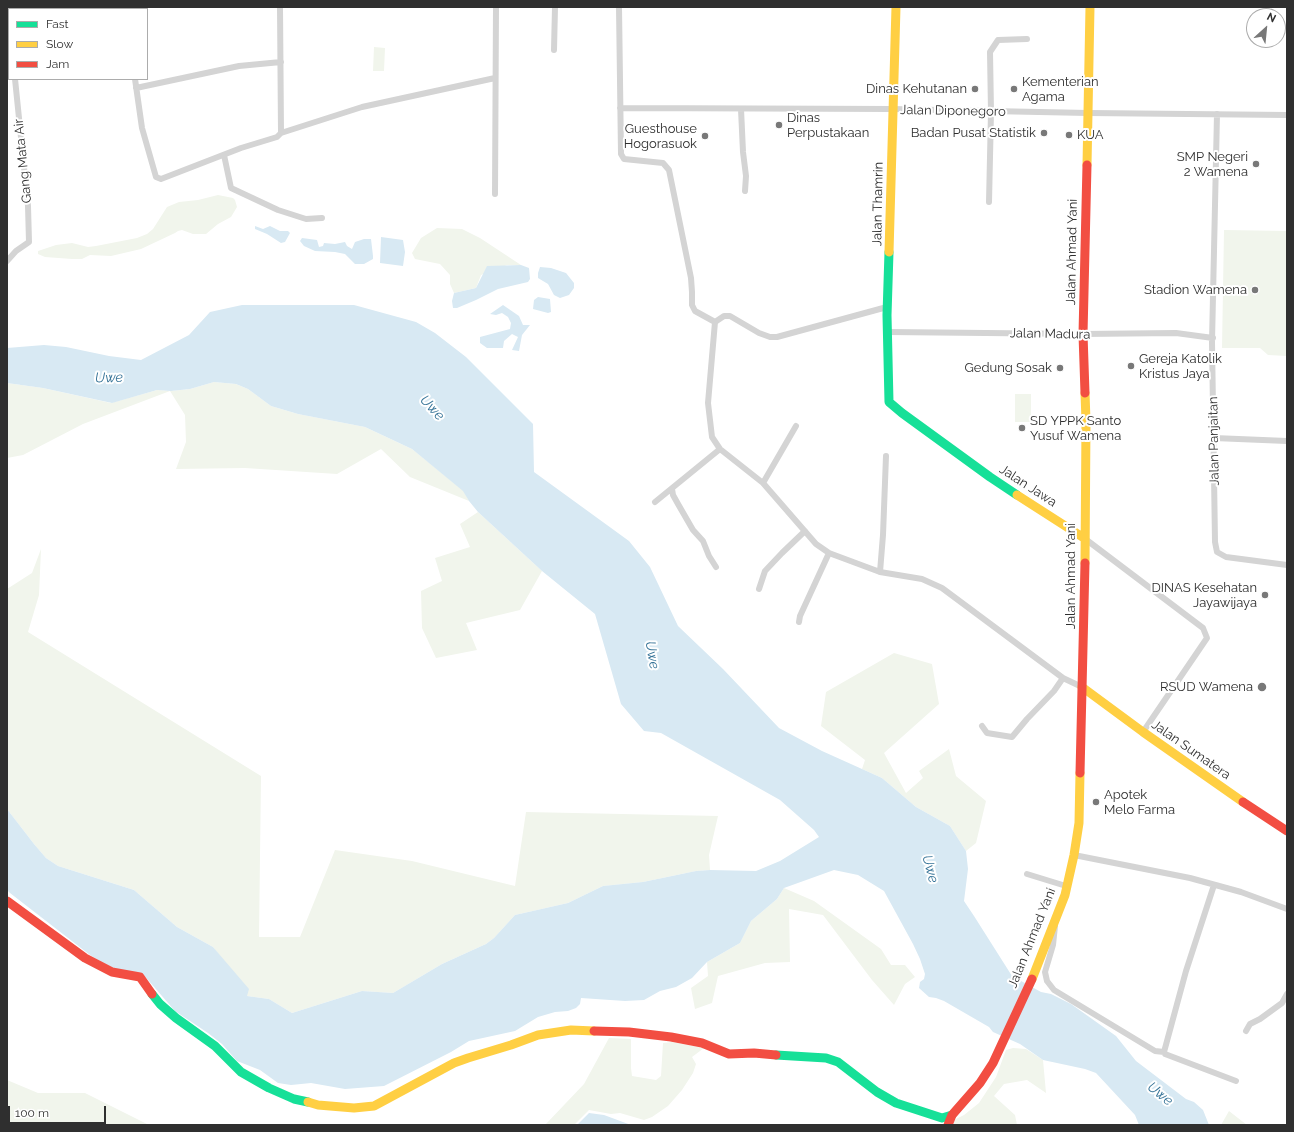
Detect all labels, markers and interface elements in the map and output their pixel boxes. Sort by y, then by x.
legend [8,8,148,80]
north arrow [1246,8,1286,48]
text: N [1265,10,1278,25]
text: Fast [46,17,69,31]
text: Slow [46,37,73,51]
text: Jam [46,57,69,71]
place label: Kementerian Agama [1022,74,1099,105]
place label: Dinas Kehutanan [866,81,967,97]
marker: Dinas Kehutanan [970,84,980,94]
marker: Kementerian Agama [1009,84,1019,94]
street label: Jalan Diponegoro [900,102,1006,120]
place label: Dinas Perpustakaan [787,110,869,141]
street label: Gang Mata Air [11,118,35,204]
marker: Dinas Perpustakaan [774,120,784,130]
place label: Guesthouse Hogorasuok [624,121,697,152]
place label: Badan Pusat Statistik [911,125,1036,141]
place label: KUA [1077,127,1104,143]
marker: Badan Pusat Statistik [1039,128,1049,138]
marker: KUA [1064,130,1074,140]
marker: Guesthouse Hogorasuok [700,131,710,141]
place label: SMP Negeri 2 Wamena [1177,149,1248,180]
marker: SMP Negeri 2 Wamena [1251,159,1261,169]
street label: Jalan Thamrin [869,162,887,246]
street label: Jalan Ahmad Yani [1063,199,1081,305]
place label: Stadion Wamena [1144,282,1247,298]
marker: Stadion Wamena [1250,285,1260,295]
street label: Jalan Madura [1010,325,1090,343]
place label: Gereja Katolik Kristus Jaya [1139,351,1222,382]
place label: Gedung Sosak [964,360,1052,376]
marker: Gereja Katolik Kristus Jaya [1126,361,1136,371]
marker: Gedung Sosak [1055,363,1065,373]
water label: Uwe [95,369,123,387]
water label: Uwe [416,392,448,424]
street label: Jalan Panjaitan [1205,396,1223,486]
place label: SD YPPK Santo Yusuf Wamena [1030,413,1121,444]
marker: SD YPPK Santo Yusuf Wamena [1017,423,1027,433]
street label: Jalan Jawa [996,462,1060,510]
street label: Jalan Ahmad Yani [1063,523,1079,629]
place label: DINAS Kesehatan Jayawijaya [1151,580,1257,611]
marker: DINAS Kesehatan Jayawijaya [1260,590,1270,600]
water label: Uwe [641,640,663,670]
place label: RSUD Wamena [1160,679,1253,695]
marker: RSUD Wamena [1256,681,1268,693]
street label: Jalan Sumatera [1149,717,1233,783]
place label: Apotek Melo Farma [1104,787,1175,818]
marker: Apotek Melo Farma [1091,797,1101,807]
water label: Uwe [918,853,942,885]
street label: Jalan Ahmad Yani [1005,886,1059,990]
water label: Uwe [1144,1079,1176,1109]
scale bar [10,1098,108,1124]
text: 100 m [15,1106,49,1120]

